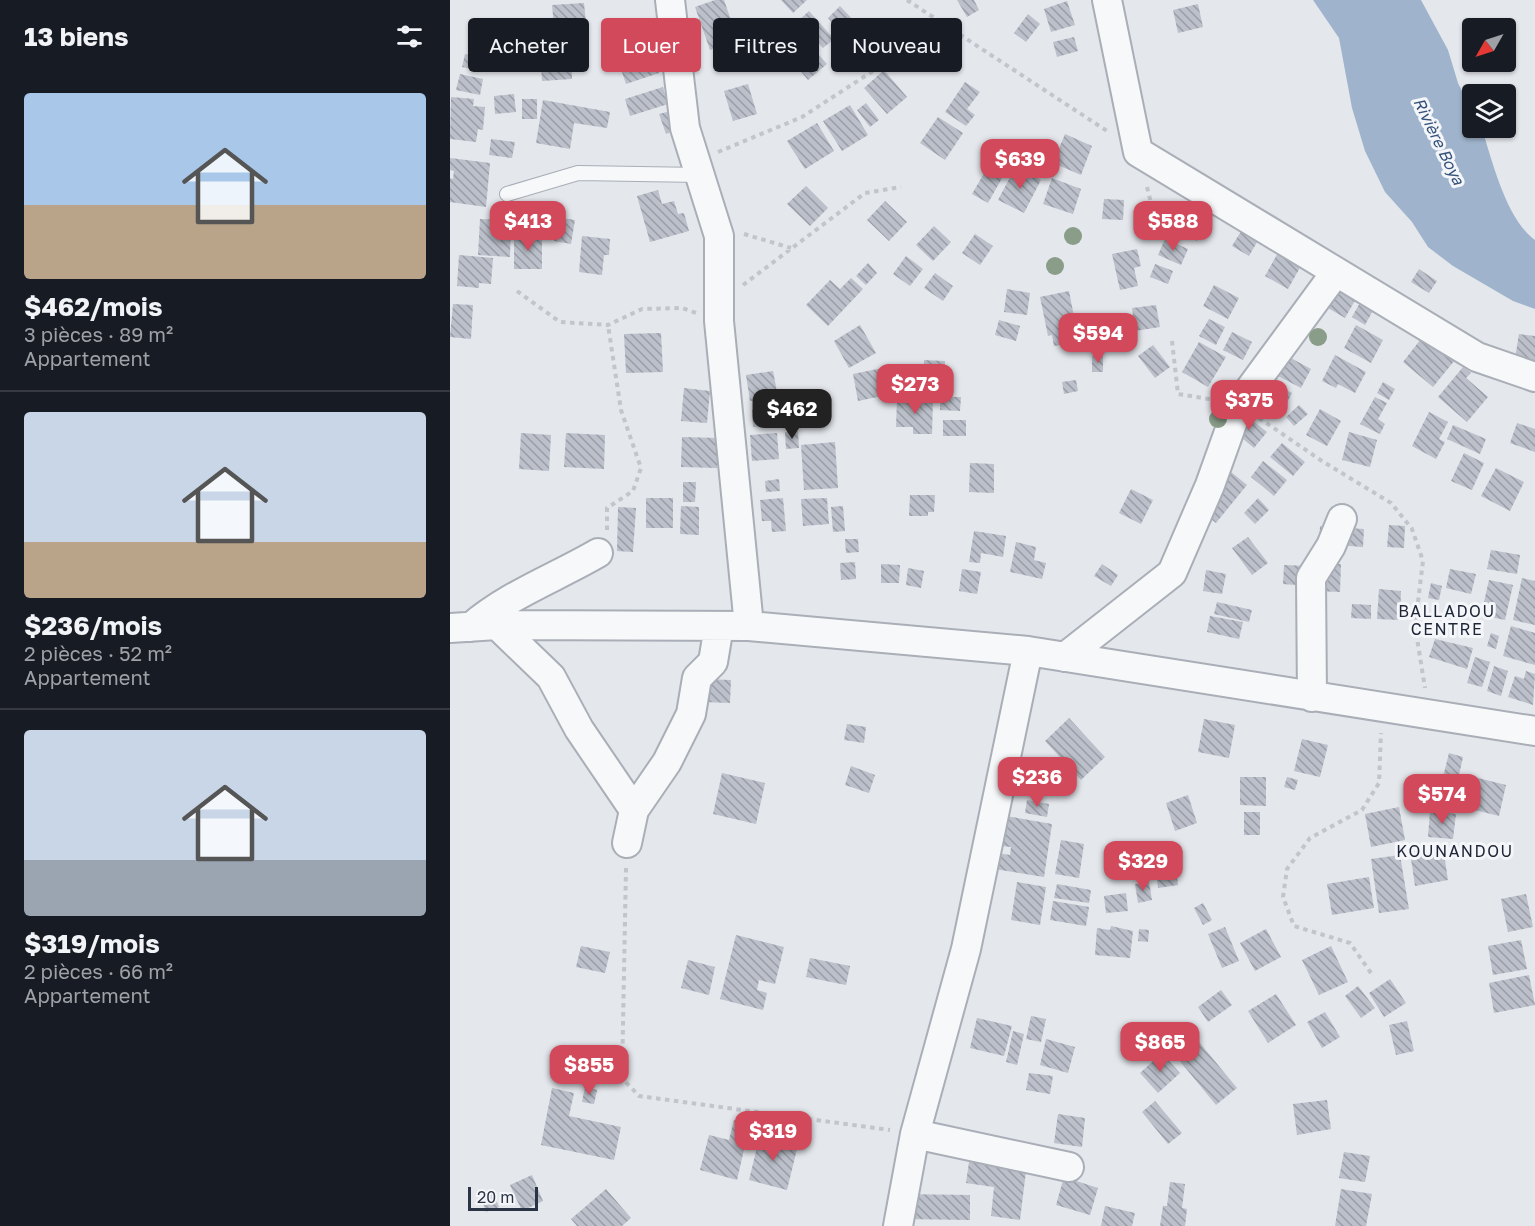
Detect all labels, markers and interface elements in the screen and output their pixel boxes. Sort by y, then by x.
chip: Acheter [468,18,589,72]
chip: Louer [601,18,701,72]
chip: Filtres [713,18,819,72]
chip: Nouveau [831,18,962,72]
north arrow [1462,18,1516,72]
map controls [1462,18,1516,138]
icon: filters [393,20,426,53]
text: 13 biens [24,21,129,52]
button: layers [1462,84,1516,138]
water label: Rivière Boya [1409,94,1469,189]
icon: home [171,132,279,240]
pin: $639 [984,139,1056,190]
text: $639 [995,146,1046,170]
pin: $413 [492,201,564,252]
pin: $588 [1137,201,1209,252]
text: $413 [504,208,552,232]
text: $588 [1147,208,1199,232]
text: $462/mois [24,291,163,322]
pin: $594 [1062,313,1134,364]
text: $594 [1073,320,1123,344]
text: 3 pièces · 89 m² [24,322,173,346]
text: Appartement [24,346,151,370]
pin: $273 [879,364,951,415]
text: $273 [891,371,939,395]
pin: $375 [1213,380,1285,431]
text: $375 [1225,387,1273,411]
pin: $462 [756,389,828,440]
text: $462 [767,396,817,420]
icon: home [171,451,279,559]
district label: BALLADOU CENTRE [1398,601,1496,639]
text: $236/mois [24,610,162,641]
text: 2 pièces · 52 m² [24,641,172,665]
text: Appartement [24,665,151,689]
pin: $236 [1001,757,1073,808]
text: $236 [1012,764,1062,788]
icon: home [171,769,279,877]
pin: $574 [1406,774,1478,825]
text: $574 [1418,781,1467,805]
pin: $329 [1107,841,1179,892]
district label: KOUNANDOU [1396,841,1514,861]
text: $329 [1118,848,1168,872]
text: $319/mois [24,928,160,959]
text: 2 pièces · 66 m² [24,959,173,983]
text: Appartement [24,983,151,1007]
pin: $865 [1124,1022,1196,1073]
text: $865 [1134,1029,1186,1053]
pin: $855 [553,1045,625,1096]
text: $855 [564,1052,614,1076]
pin: $319 [737,1111,809,1162]
text: $319 [749,1118,797,1142]
scale bar [468,1184,538,1212]
text: 20 m [477,1187,514,1207]

